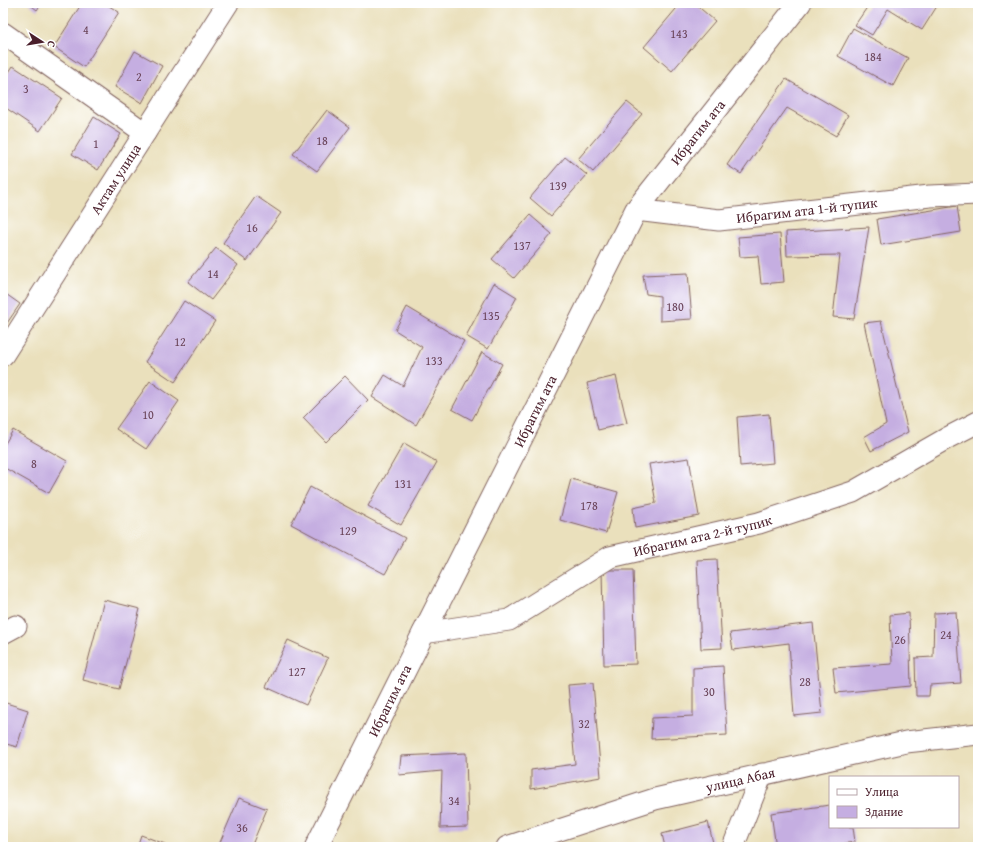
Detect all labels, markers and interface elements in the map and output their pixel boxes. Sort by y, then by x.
house number: 4 [83,21,89,38]
north arrow [22,22,62,62]
house number: 143 [670,25,688,42]
text: С [43,39,60,49]
house number: 184 [864,48,882,65]
house number: 2 [136,68,142,85]
house number: 3 [23,80,29,97]
street label: Ибрагим ата [665,95,730,169]
house number: 18 [316,132,328,149]
house number: 1 [93,135,99,152]
street label: Актам улица [86,139,146,218]
house number: 139 [549,177,567,194]
street label: Ибрагим ата 1-й тупик [735,192,879,228]
house number: 16 [246,219,258,236]
house number: 137 [513,237,531,254]
house number: 14 [207,265,219,282]
house number: 180 [666,298,684,315]
house number: 135 [482,307,500,324]
house number: 12 [174,333,186,350]
house number: 133 [425,352,443,369]
street label: Ибрагим ата [509,371,562,450]
house number: 10 [142,406,154,423]
house number: 8 [31,455,37,472]
house number: 131 [394,475,412,492]
house number: 178 [580,497,598,514]
street label: Ибрагим ата 2-й тупик [631,509,775,561]
house number: 129 [339,522,357,539]
house number: 24 [940,626,952,643]
house number: 26 [894,631,906,648]
street label: Ибрагим ата [363,661,416,740]
house number: 127 [288,663,306,680]
house number: 28 [799,673,811,690]
house number: 30 [703,683,715,700]
house number: 32 [578,715,590,732]
street label: улица Абая [703,762,777,797]
legend [829,776,959,828]
text: Улица [865,783,899,800]
house number: 34 [448,792,460,809]
text: Здание [865,803,904,820]
house number: 36 [236,819,248,836]

